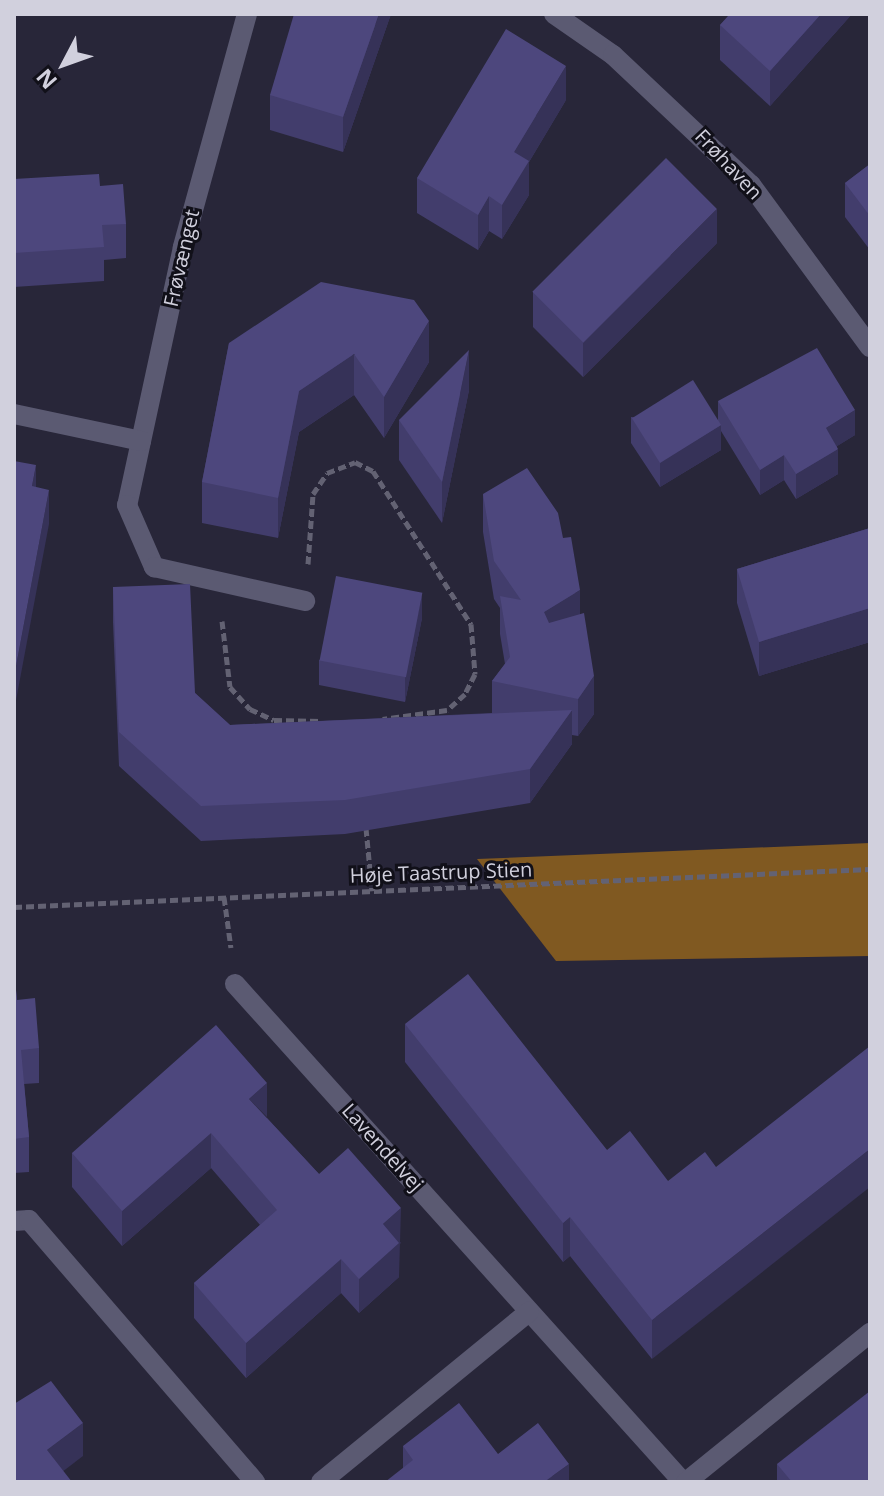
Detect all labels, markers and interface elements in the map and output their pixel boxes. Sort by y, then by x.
north arrow [24,24,104,104]
text: N [29,63,63,96]
street label: Frøhaven [690,124,768,204]
street label: Frøvænget [158,207,204,309]
street label: Høje Taastrup Stien [349,857,533,887]
street label: Lavendelvej [337,1098,429,1196]

